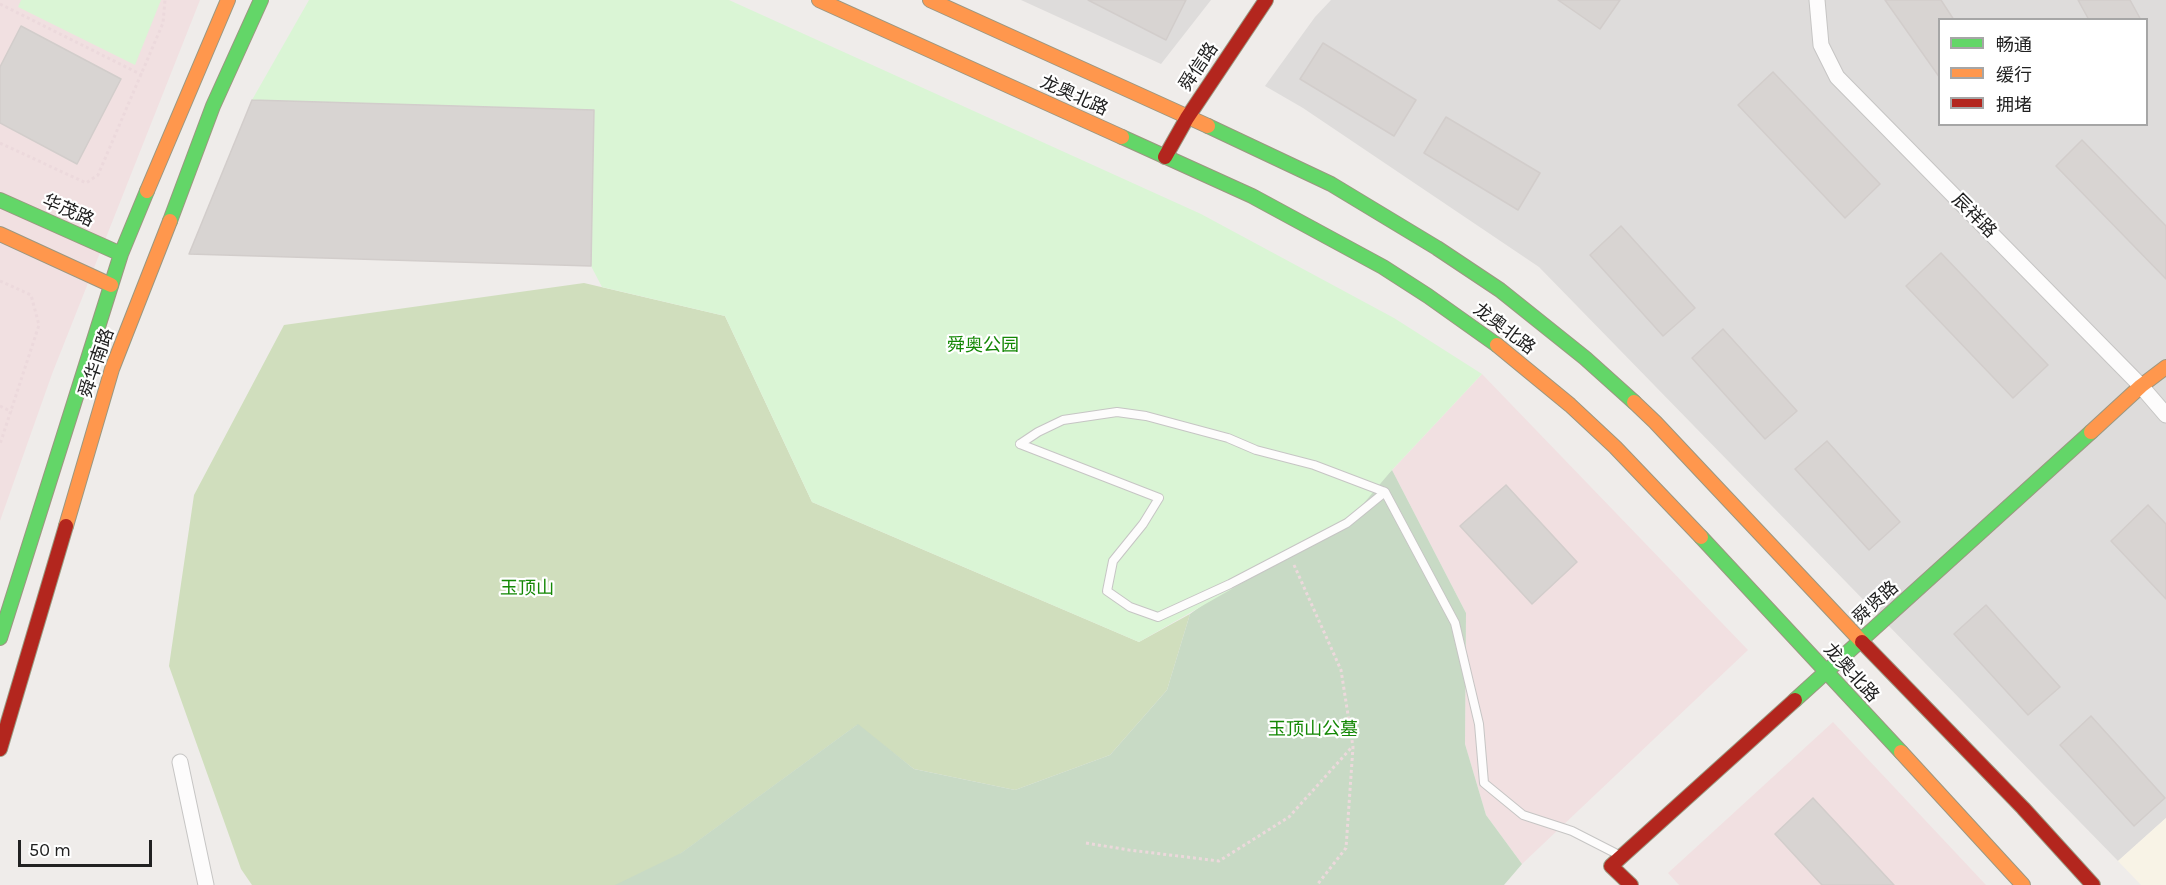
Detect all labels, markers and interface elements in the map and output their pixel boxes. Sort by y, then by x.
legend [1938,18,2148,126]
text: 畅通 [1996,34,2032,56]
street label: 舜信路 [1175,39,1223,95]
text: 缓行 [1996,64,2032,86]
street label: 龙奥北路 [1037,71,1111,121]
text: 拥堵 [1996,94,2032,116]
street label: 辰祥路 [1947,189,2001,243]
street label: 华茂路 [39,190,97,232]
street label: 龙奥北路 [1469,299,1539,359]
street label: 舜华南路 [75,325,119,401]
park label: 舜奥公园 [947,335,1019,357]
street label: 舜贤路 [1849,577,1903,629]
park label: 玉顶山 [500,578,554,600]
street label: 龙奥北路 [1819,639,1883,707]
park label: 玉顶山公墓 [1268,719,1358,741]
scale bar [21,828,154,866]
text: 50 m [29,839,71,861]

